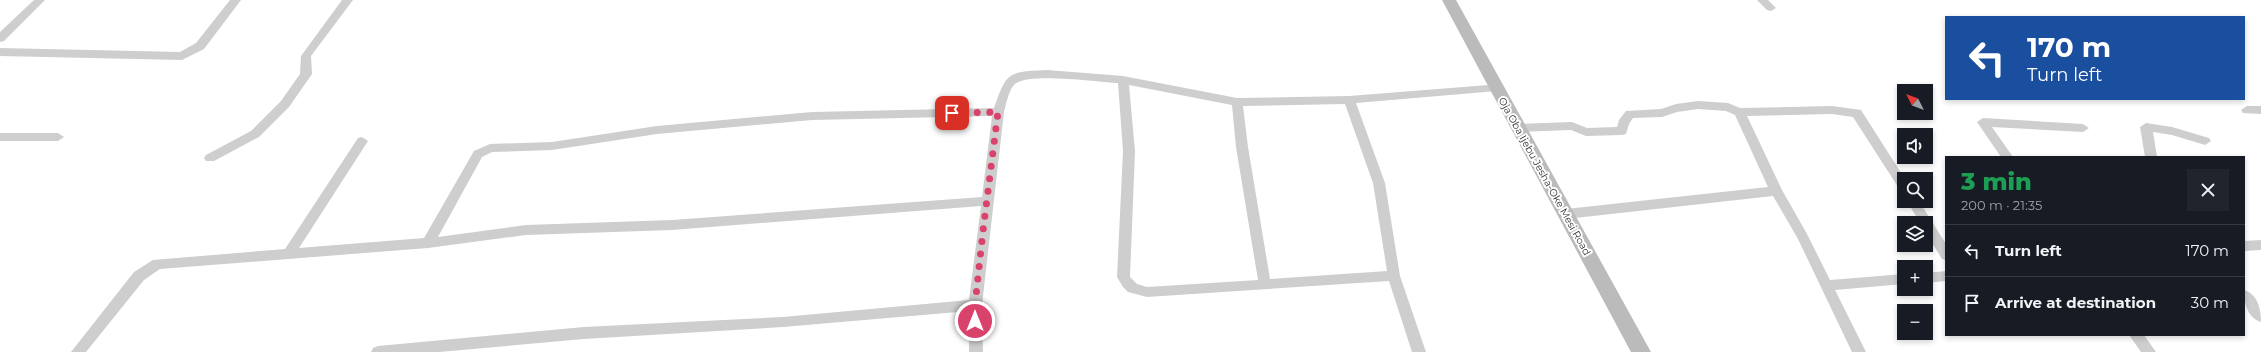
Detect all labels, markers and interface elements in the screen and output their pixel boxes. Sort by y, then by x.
text: 170 m [2027,30,2111,64]
icon: left [1961,32,2013,84]
text: Turn left [2027,64,2102,86]
north arrow [1897,84,1933,120]
map controls [1897,84,1933,340]
street label: Oja Oba Ijebu Jesha-Oke Mesi Road [1496,95,1594,258]
pin [935,96,969,130]
icon: arrive [941,102,963,124]
button: sound [1897,128,1933,164]
text: 3 min [1961,167,2032,196]
button: close [2187,169,2229,211]
button: search [1897,172,1933,208]
text: 200 m · 21:35 [1961,197,2042,213]
button: layers [1897,216,1933,252]
icon: left [1961,240,1983,262]
text: Turn left [1995,241,2062,260]
text: 170 m [2185,241,2229,260]
button: + [1897,260,1933,296]
icon: arrive [1961,292,1983,314]
text: Arrive at destination [1995,293,2156,312]
text: 30 m [2191,293,2229,312]
position arrow [954,300,996,342]
button: − [1897,304,1933,340]

